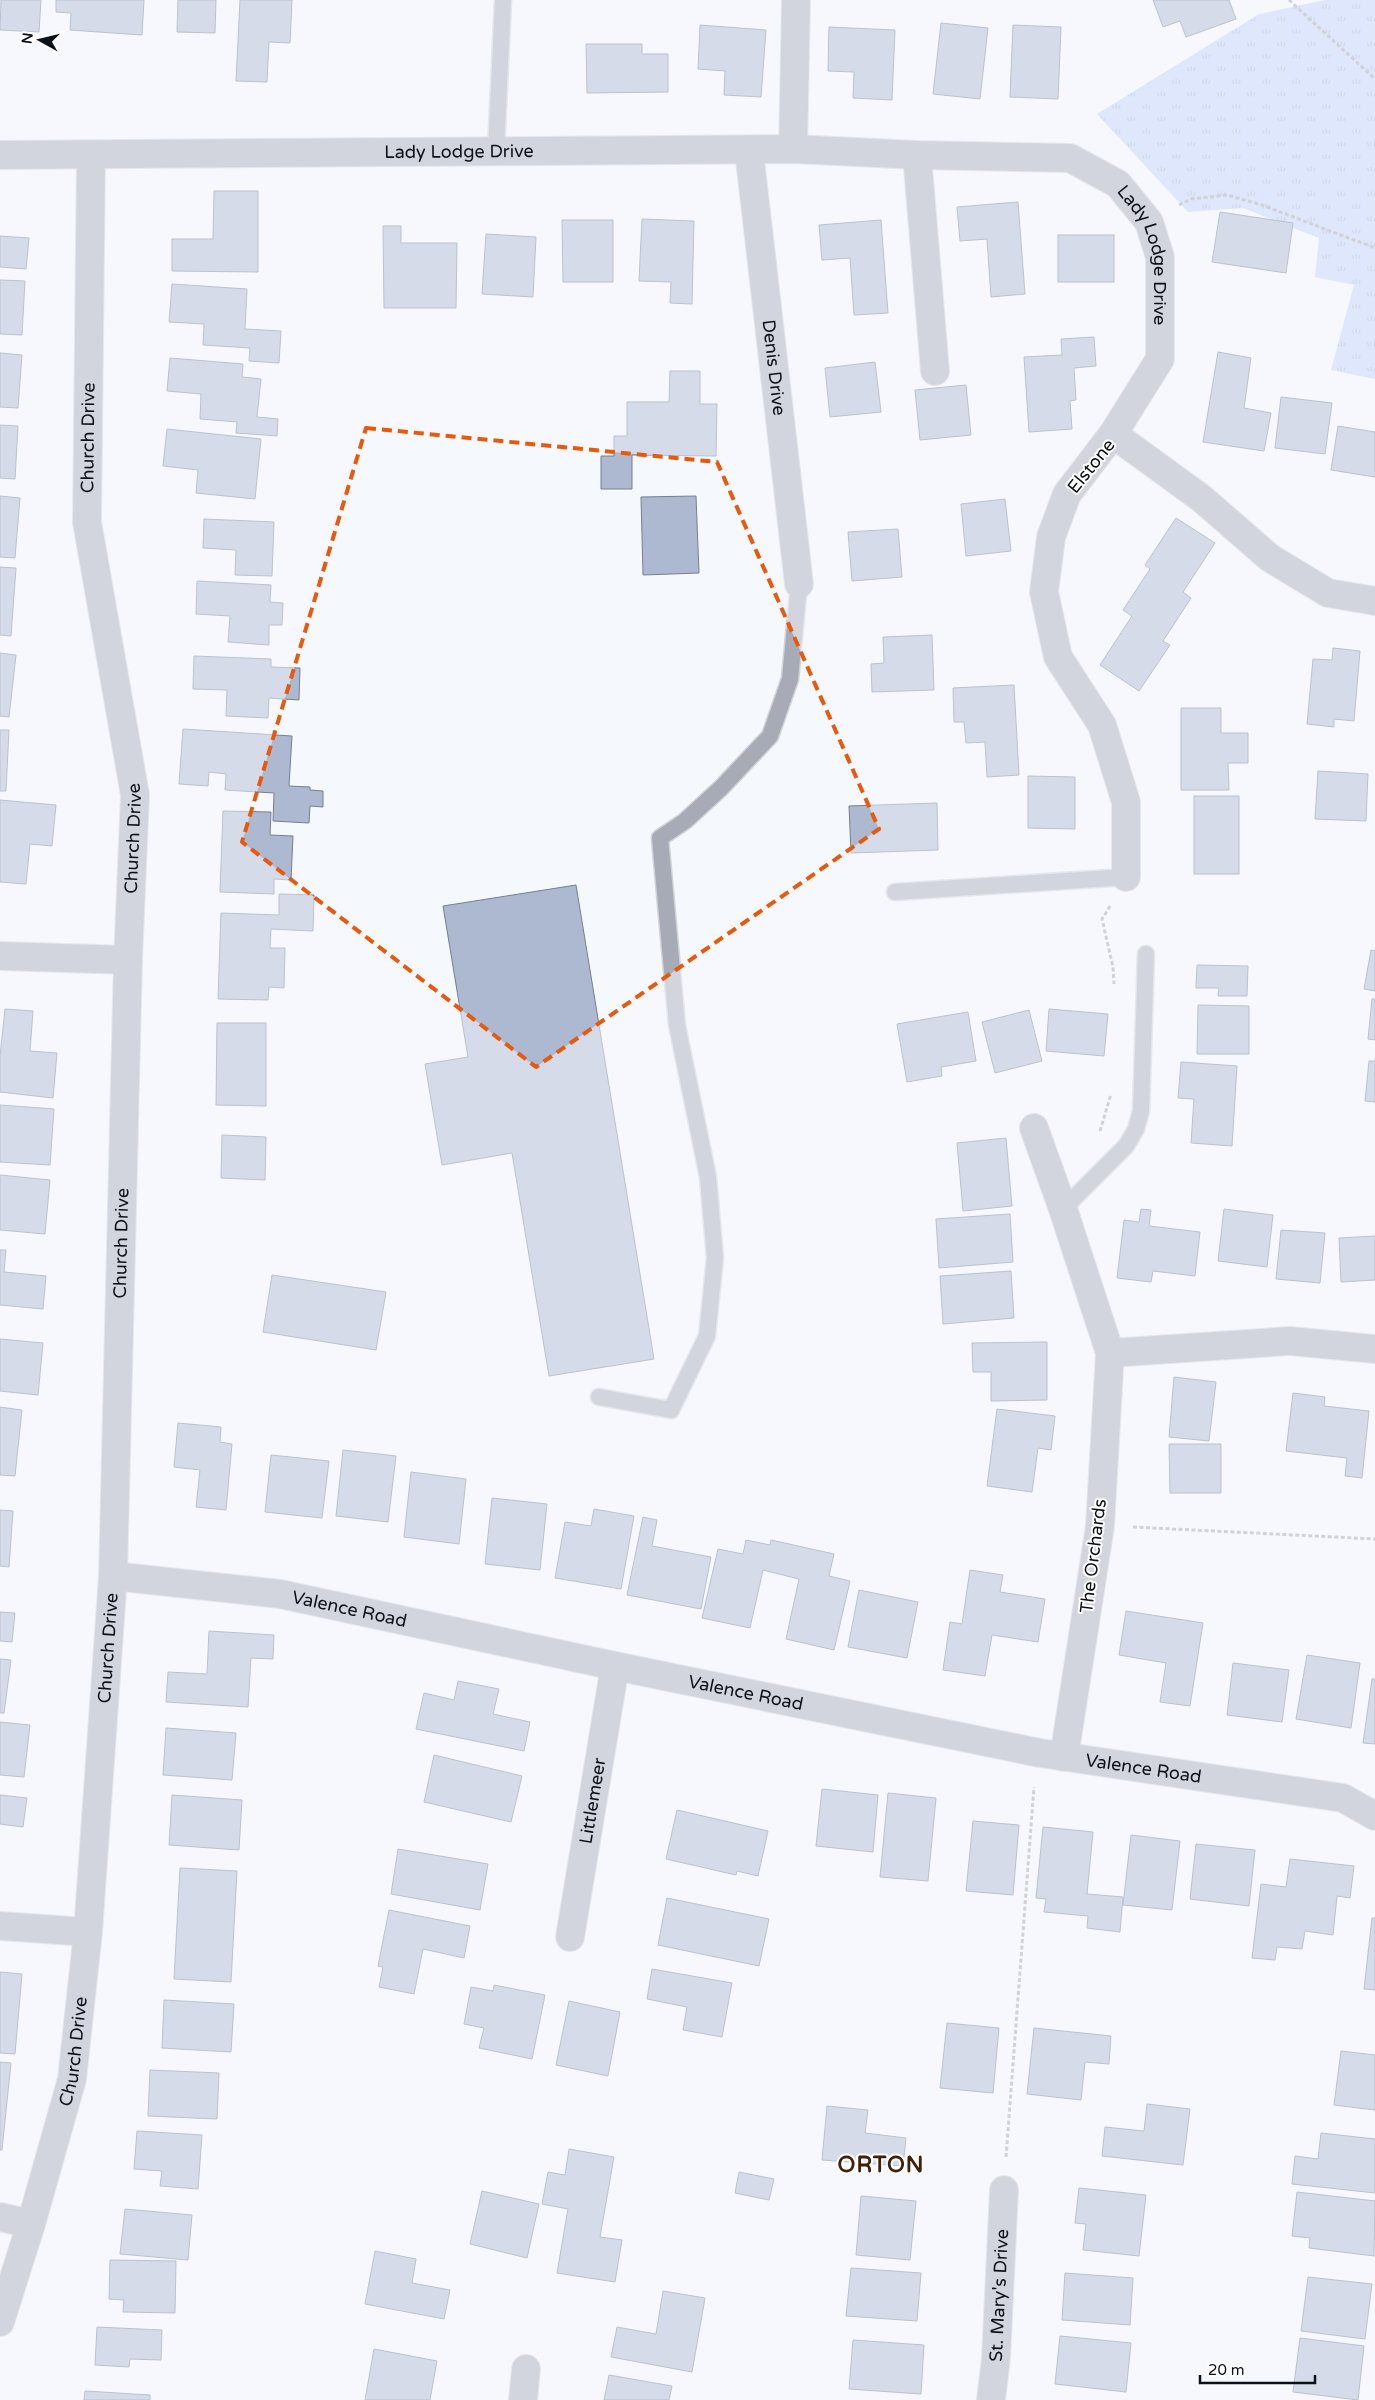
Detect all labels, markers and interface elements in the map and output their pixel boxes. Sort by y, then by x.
north arrow [15,15,65,65]
text: N [18,32,37,45]
street label: Lady Lodge Drive [384,140,534,163]
street label: Lady Lodge Drive [1112,180,1171,325]
street label: Denis Drive [758,318,790,417]
street label: Church Drive [76,382,100,493]
street label: Elstone [1063,434,1119,498]
street label: Church Drive [120,781,146,894]
street label: Church Drive [109,1188,133,1299]
street label: The Orchards [1075,1498,1111,1614]
street label: Valence Road [290,1586,409,1632]
street label: Church Drive [93,1592,123,1704]
street label: Valence Road [686,1670,805,1715]
street label: Valence Road [1084,1749,1203,1788]
street label: Littlemeer [575,1756,611,1846]
street label: Church Drive [54,1995,92,2109]
district label: ORTON [838,2152,924,2178]
street label: St. Mary's Drive [985,2229,1013,2362]
scale bar [1200,2352,1315,2384]
text: 20 m [1208,2361,1245,2379]

